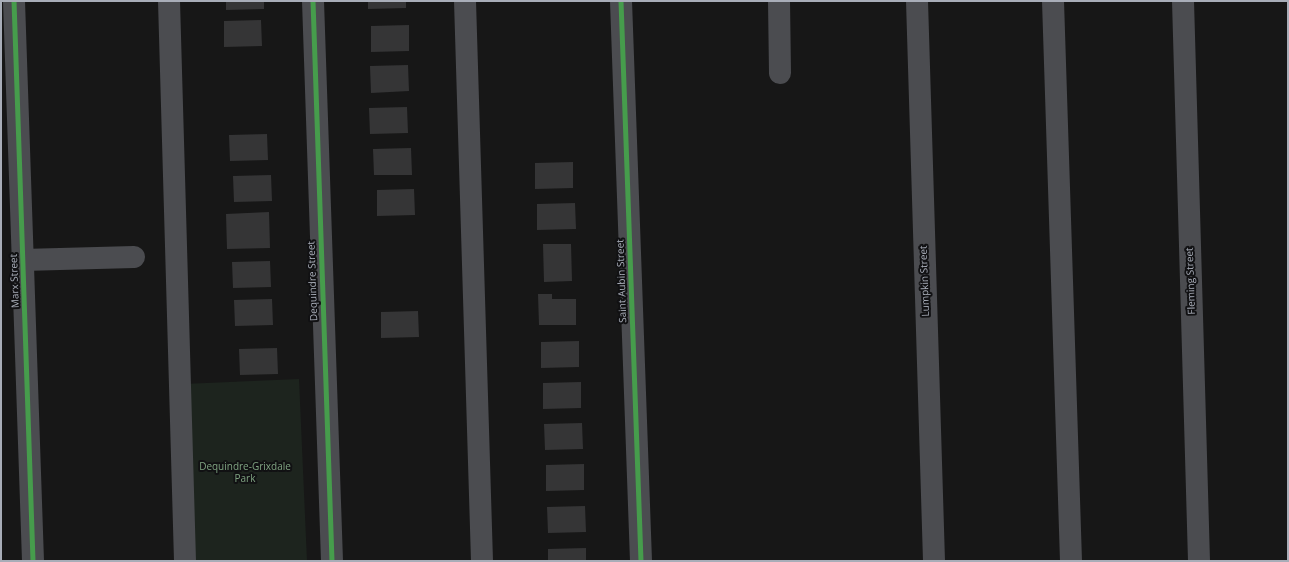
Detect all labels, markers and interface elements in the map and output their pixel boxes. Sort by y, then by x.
street label: Saint Aubin Street [615,239,629,323]
street label: Dequindre Street [306,241,320,321]
street label: Lumpkin Street [918,245,932,317]
street label: Fleming Street [1184,247,1198,315]
street label: Marx Street [8,254,22,308]
park label: Dequindre-Grixdale Park [199,461,291,484]

